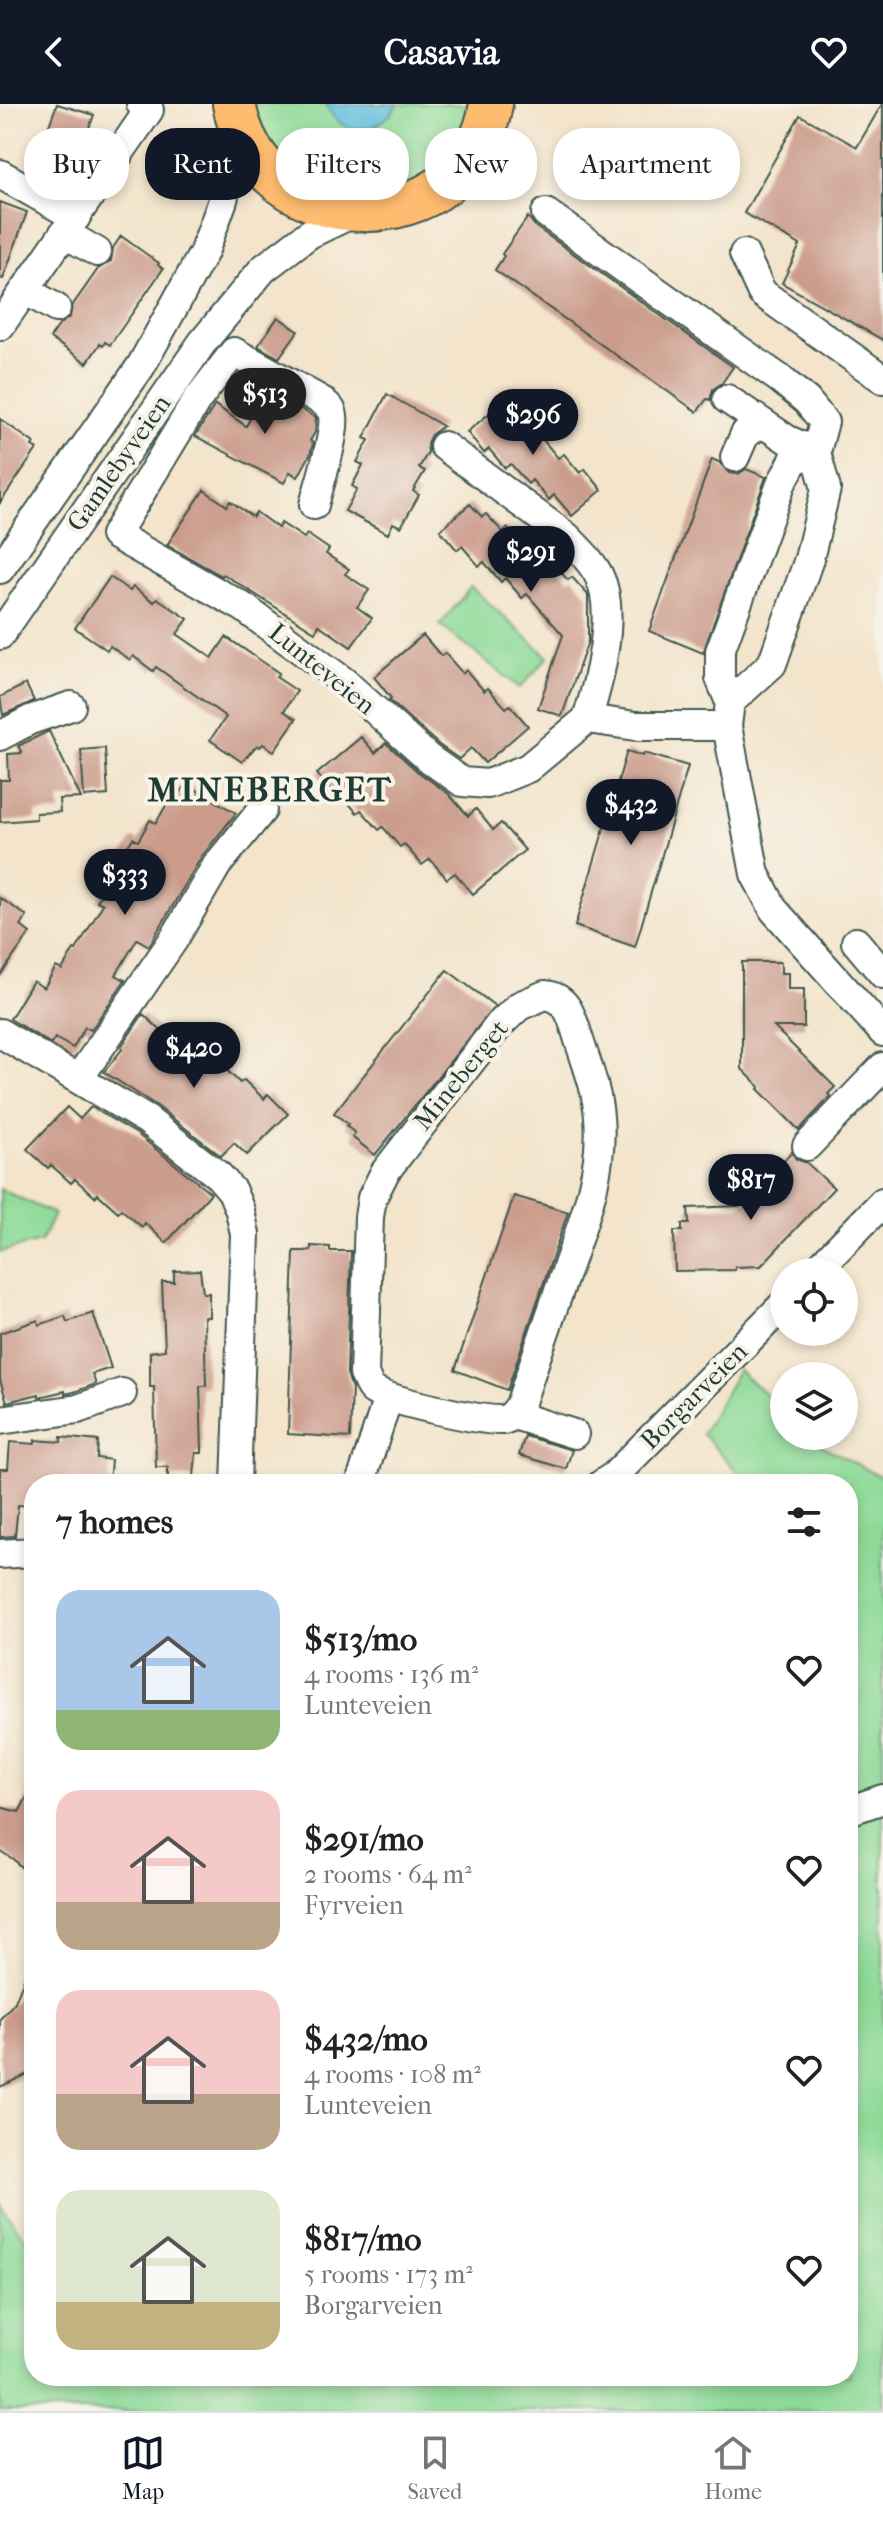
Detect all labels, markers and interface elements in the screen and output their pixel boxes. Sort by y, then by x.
icon: back [32,30,76,74]
icon: heart [807,30,851,74]
text: Casavia [384,31,499,73]
chip: Buy [24,128,129,200]
chip: Rent [145,128,260,200]
chip: Filters [276,128,409,200]
chip: New [425,128,537,200]
chip: Apartment [553,128,740,200]
pin: $513 [218,368,312,436]
text: $513 [242,378,288,409]
street label: Gamlebyveien [61,389,177,537]
pin: $296 [486,389,580,457]
text: $296 [505,399,561,430]
pin: $291 [484,526,578,594]
text: $291 [506,536,556,567]
street label: Lunteveien [263,617,381,721]
district label: MINEBERGET [147,770,393,810]
pin: $432 [584,779,678,847]
text: $432 [604,789,658,820]
pin: $333 [78,849,172,917]
text: $333 [102,859,148,890]
street label: Mineberget [407,1013,515,1136]
pin: $420 [147,1022,241,1090]
text: $420 [165,1032,223,1063]
pin: $817 [704,1154,798,1222]
text: $817 [726,1164,776,1195]
map controls [770,1258,858,1450]
button: locate [770,1258,858,1346]
street label: Borgarveien [634,1336,754,1456]
button: layers [770,1362,858,1450]
icon: filters [782,1500,826,1544]
text: 7 homes [56,1502,173,1542]
text: $513/mo [304,1619,417,1659]
icon: home [120,1622,216,1718]
icon: heart [782,1648,826,1692]
text: 4 rooms · 136 m² [304,1659,478,1690]
text: Lunteveien [304,1690,432,1721]
text: $291/mo [304,1819,424,1859]
icon: home [120,1822,216,1918]
icon: heart [782,1848,826,1892]
text: 2 rooms · 64 m² [304,1859,472,1890]
text: Fyrveien [304,1890,404,1921]
text: $432/mo [304,2019,428,2059]
icon: home [120,2022,216,2118]
icon: heart [782,2048,826,2092]
text: 4 rooms · 108 m² [304,2059,481,2090]
text: Lunteveien [304,2090,432,2121]
text: $817/mo [304,2219,422,2259]
icon: home [120,2222,216,2318]
icon: heart [782,2248,826,2292]
text: 5 rooms · 173 m² [304,2259,473,2290]
text: Borgarveien [304,2290,443,2321]
tab: Map [121,2431,165,2505]
tab: Saved [408,2431,462,2505]
tab: Home [705,2431,762,2505]

